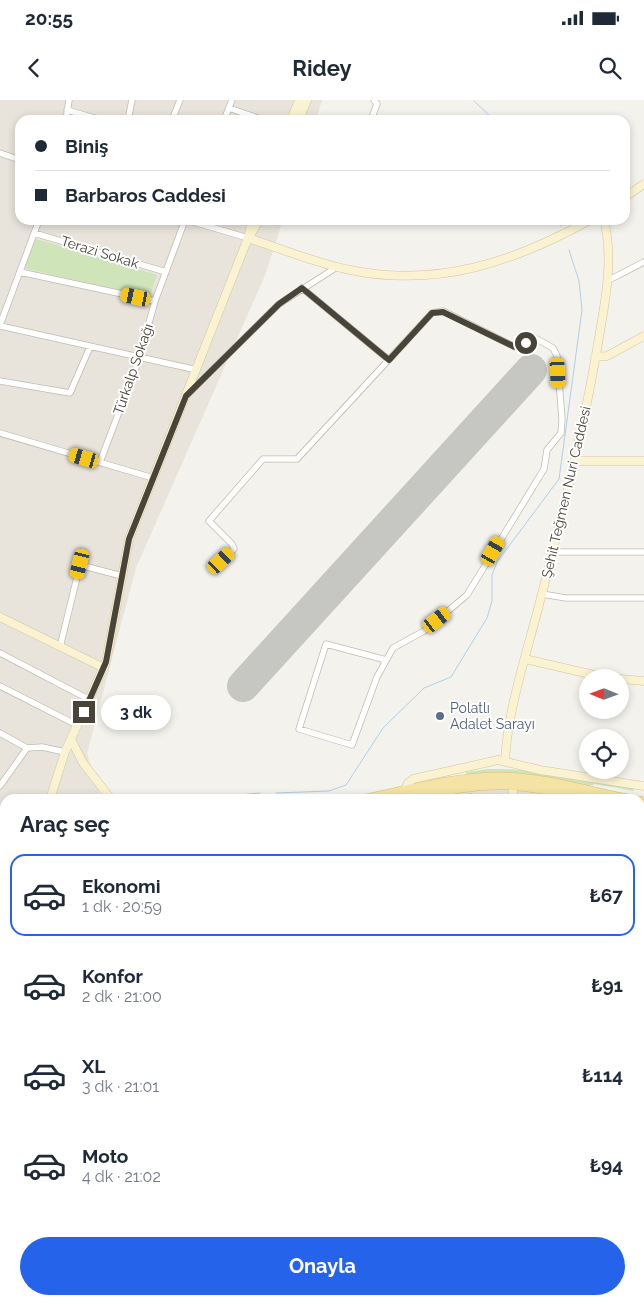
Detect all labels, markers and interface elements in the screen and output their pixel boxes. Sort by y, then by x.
text: 20:55 [25,7,73,29]
icon: back [20,54,48,82]
icon: search [596,54,624,82]
text: Ridey [292,55,352,81]
text: Biniş [65,135,108,157]
text: Barbaros Caddesi [65,184,226,206]
street label: Terazi Sokak [59,233,141,272]
car [119,287,152,307]
street label: Türkalp Sokağı [110,321,156,417]
route start [515,332,537,354]
car [549,358,566,388]
street label: Şehit Teğmen Nuri Caddesi [538,405,594,579]
car [67,447,100,469]
car [479,534,506,568]
car [204,545,237,577]
car [69,548,90,580]
car [420,605,453,635]
north arrow [579,669,629,719]
map controls [579,669,629,779]
callout: 3 dk [102,694,172,730]
place label: Polatlı Adalet Sarayı [450,700,535,732]
route end [73,701,95,723]
text: 3 dk [120,703,152,722]
marker: Polatlı Adalet Sarayı [434,710,446,722]
button: locate [579,729,629,779]
text: Araç seç [20,811,110,837]
icon: car [22,873,67,918]
text: Ekonomi [82,875,161,897]
text: ₺67 [590,884,623,906]
text: 1 dk · 20:59 [82,897,162,916]
icon: car [22,963,67,1008]
text: Konfor [82,965,143,987]
text: ₺91 [591,974,623,996]
text: 2 dk · 21:00 [82,987,162,1006]
icon: car [22,1053,67,1098]
text: XL [82,1055,105,1077]
text: ₺114 [582,1064,623,1086]
text: 3 dk · 21:01 [82,1077,159,1096]
icon: car [22,1143,67,1188]
text: Moto [82,1145,128,1167]
text: ₺94 [590,1154,623,1176]
text: 4 dk · 21:02 [82,1167,161,1186]
button: Onayla [20,1237,625,1295]

